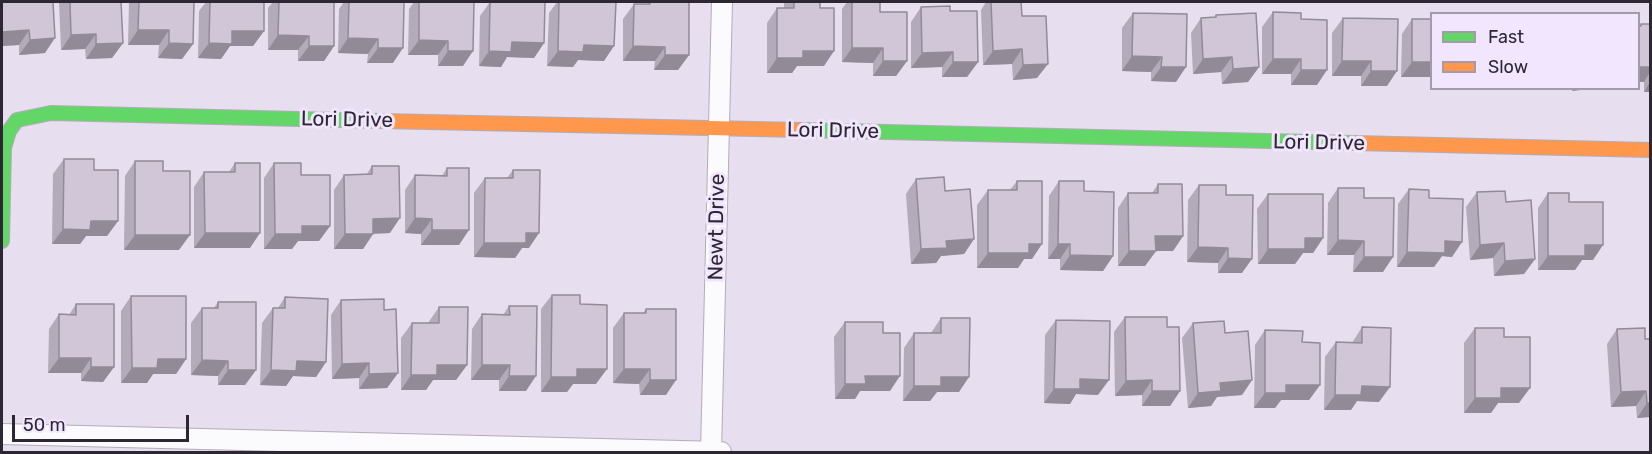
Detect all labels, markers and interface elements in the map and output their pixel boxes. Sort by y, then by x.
legend [1430,12,1640,90]
text: Fast [1488,26,1524,48]
text: Slow [1488,56,1528,78]
street label: Lori Drive [301,107,393,133]
street label: Lori Drive [787,118,879,144]
street label: Lori Drive [1273,130,1365,156]
street label: Newt Drive [703,173,731,281]
scale bar [15,403,192,441]
text: 50 m [23,414,66,436]

